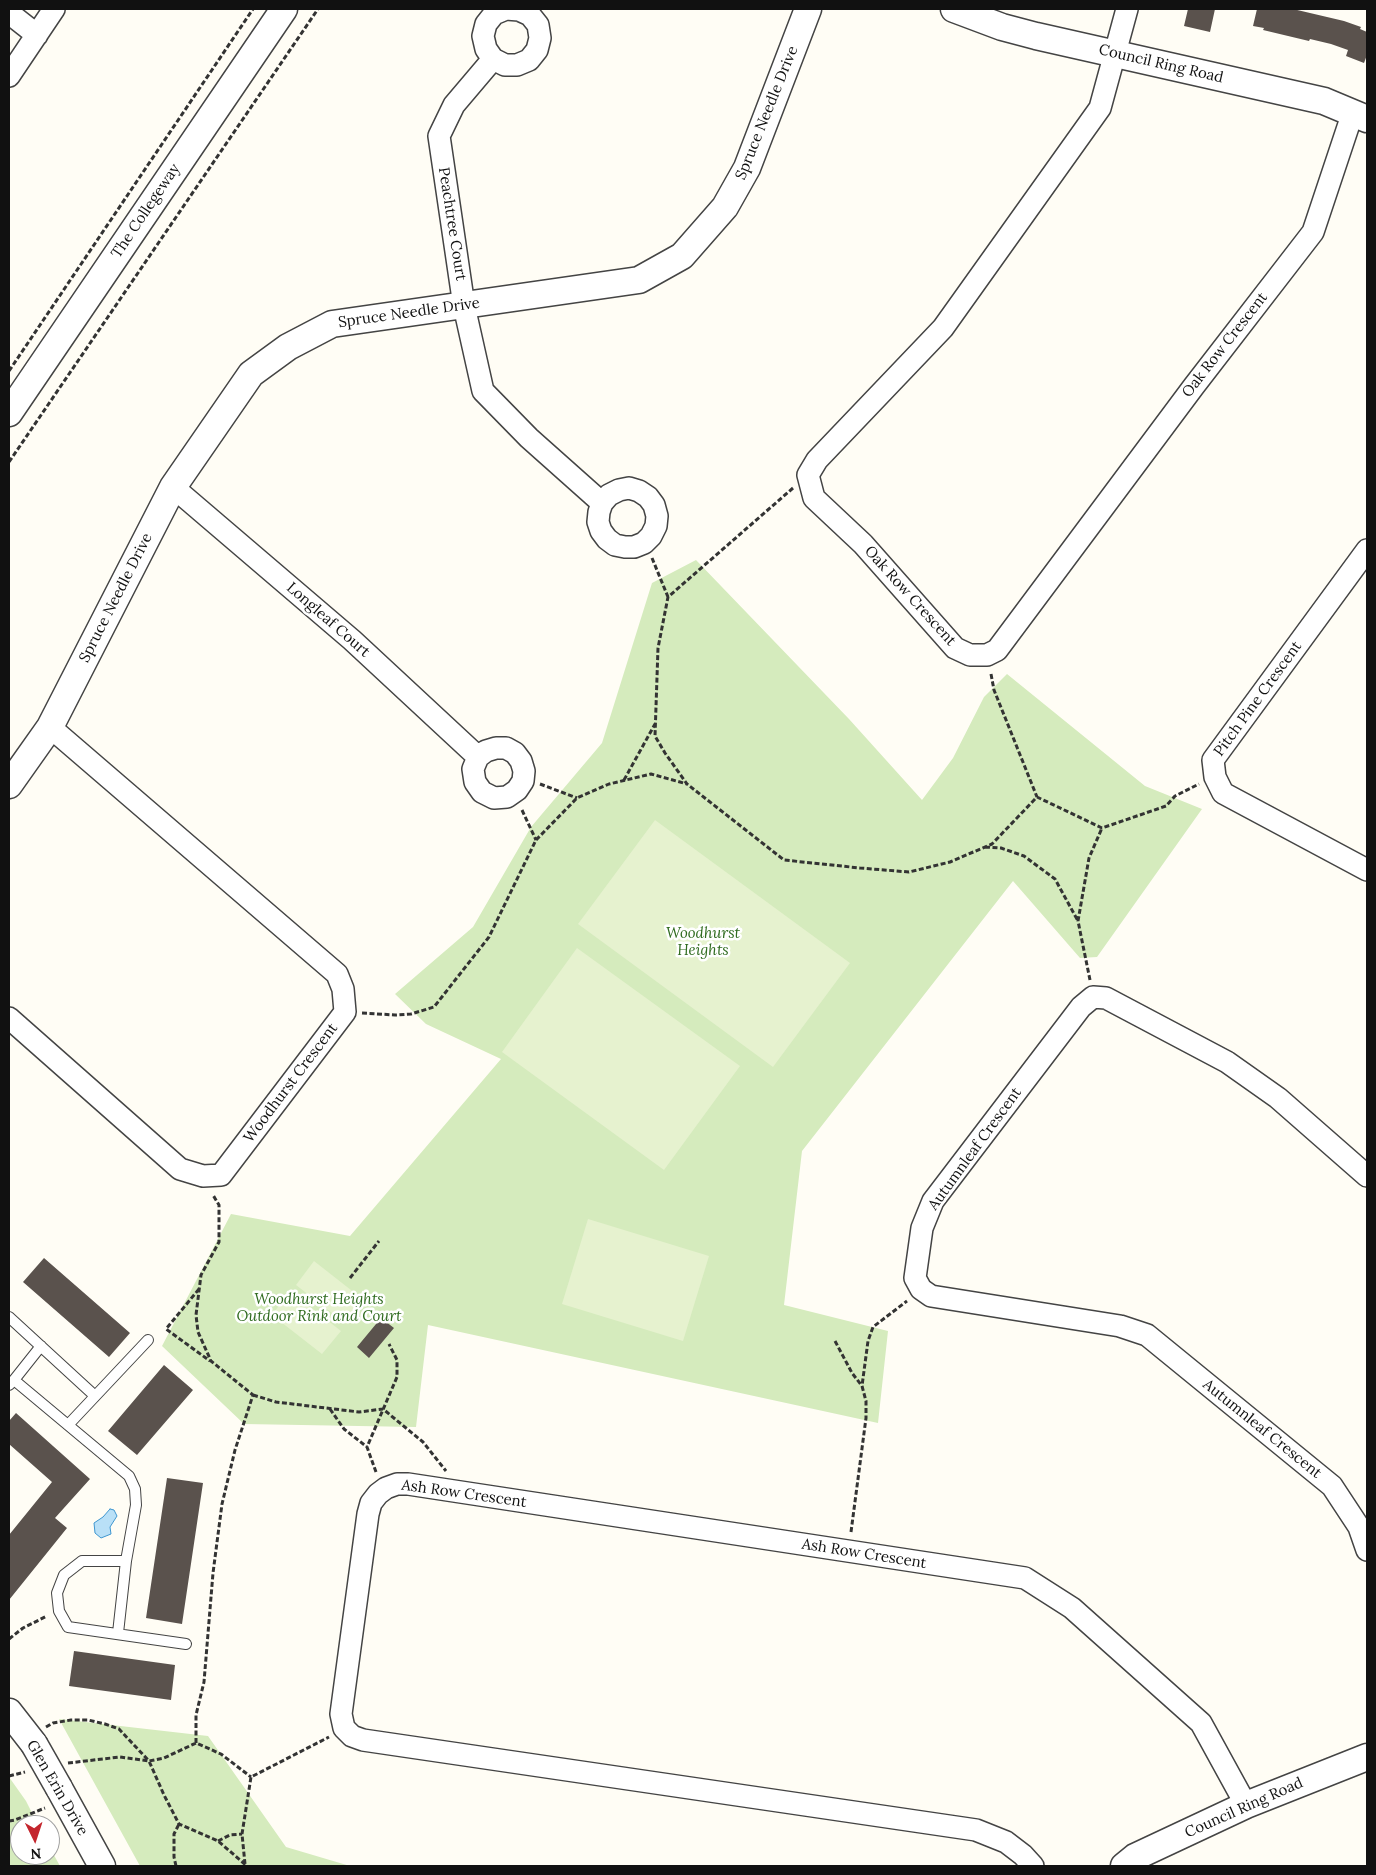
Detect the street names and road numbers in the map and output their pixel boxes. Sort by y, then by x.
street label: Council Ring Road [1097,41,1225,87]
street label: Spruce Needle Drive [732,43,802,183]
street label: The Collegeway [108,160,184,262]
street label: Peachtree Court [434,166,470,282]
street label: Oak Row Crescent [1178,289,1272,401]
street label: Spruce Needle Drive [337,294,481,332]
street label: Spruce Needle Drive [76,530,156,666]
street label: Oak Row Crescent [860,542,960,650]
street label: Longleaf Court [283,579,373,661]
street label: Pitch Pine Crescent [1210,638,1306,760]
street label: Woodhurst Crescent [240,1020,342,1146]
street label: Autumnleaf Crescent [924,1084,1026,1214]
street label: Autumnleaf Crescent [1199,1376,1325,1482]
street label: Ash Row Crescent [400,1476,528,1512]
street label: Ash Row Crescent [800,1535,928,1573]
street label: Glen Erin Drive [22,1737,92,1839]
street label: Council Ring Road [1182,1774,1306,1842]

